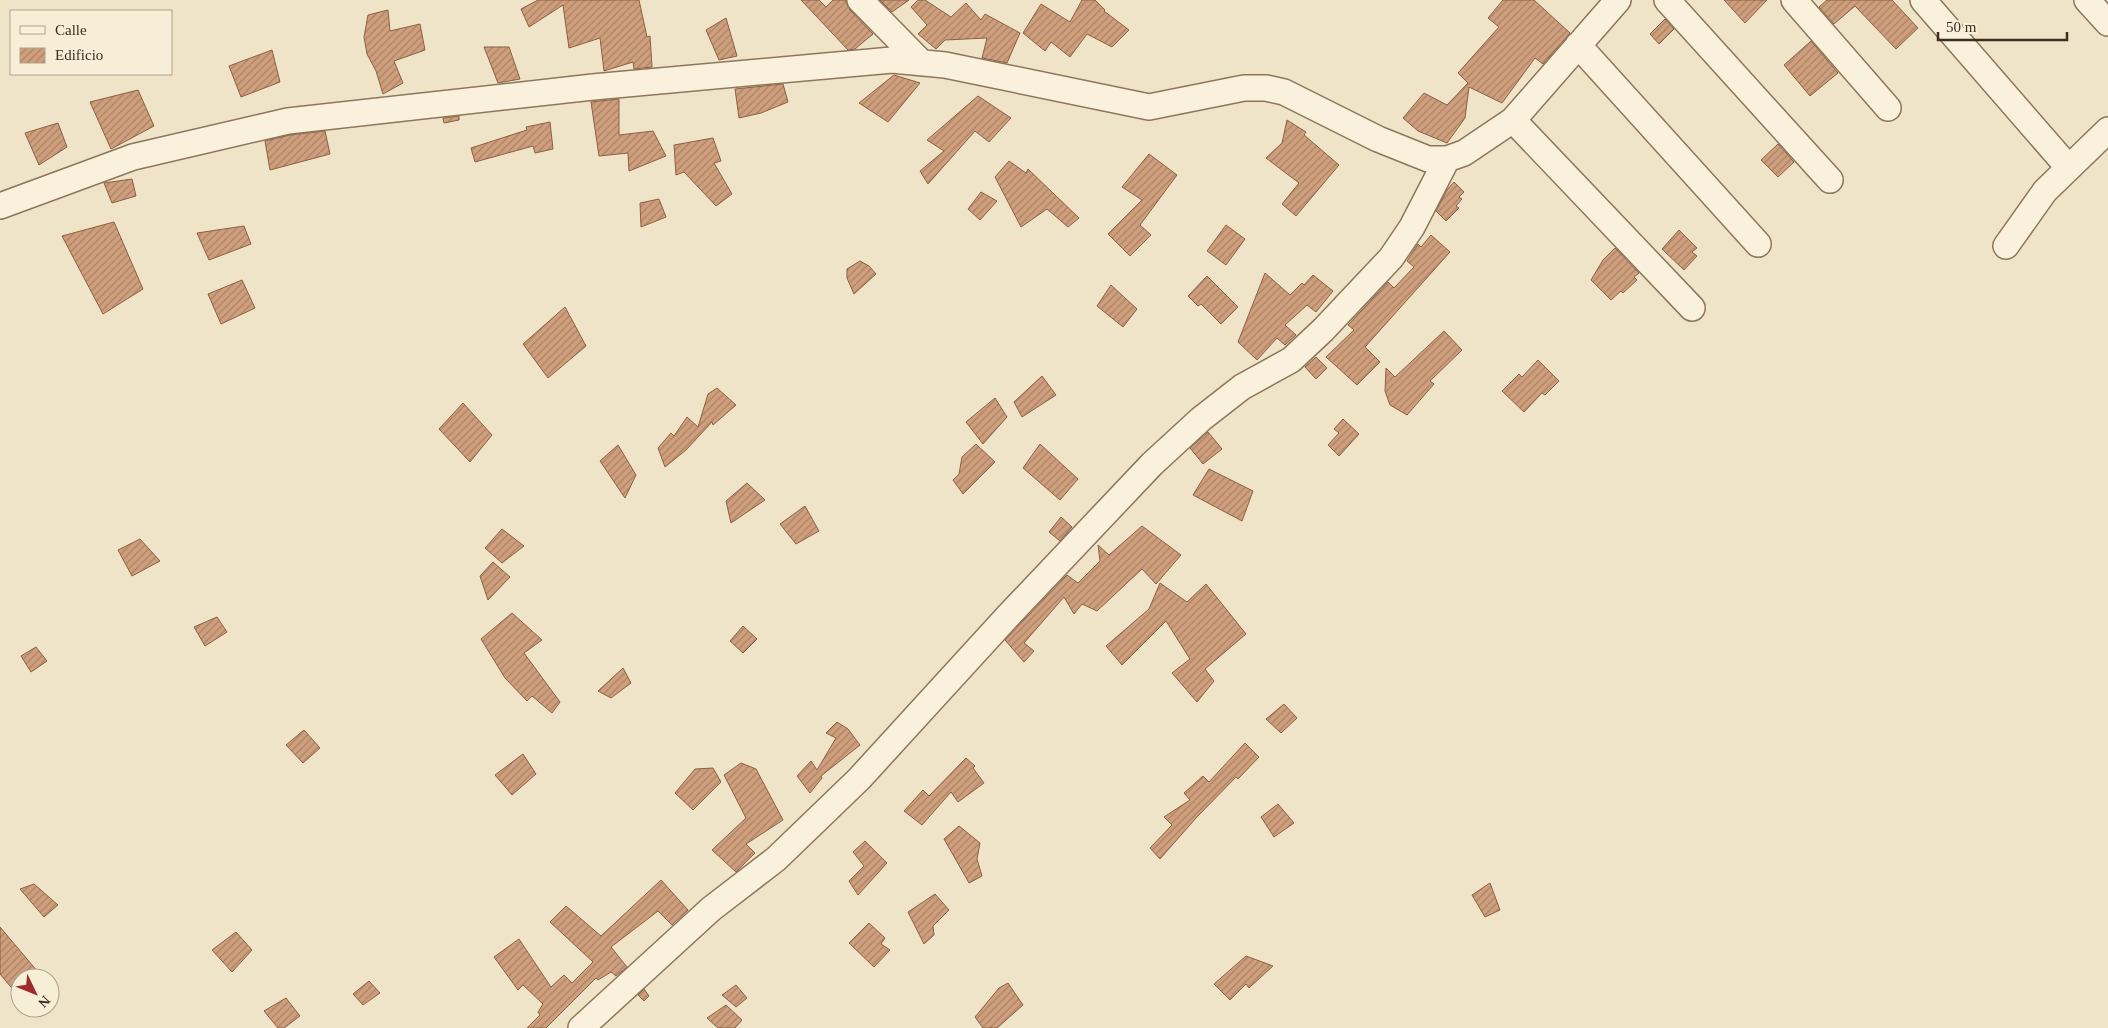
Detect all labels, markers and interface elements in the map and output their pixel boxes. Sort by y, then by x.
legend [10,10,172,75]
scale bar [1938,10,2067,42]
text: 50 m [1946,19,1977,35]
text: Calle [55,22,87,38]
text: Edificio [55,47,103,63]
north arrow [10,968,60,1018]
text: N [35,993,53,1010]

